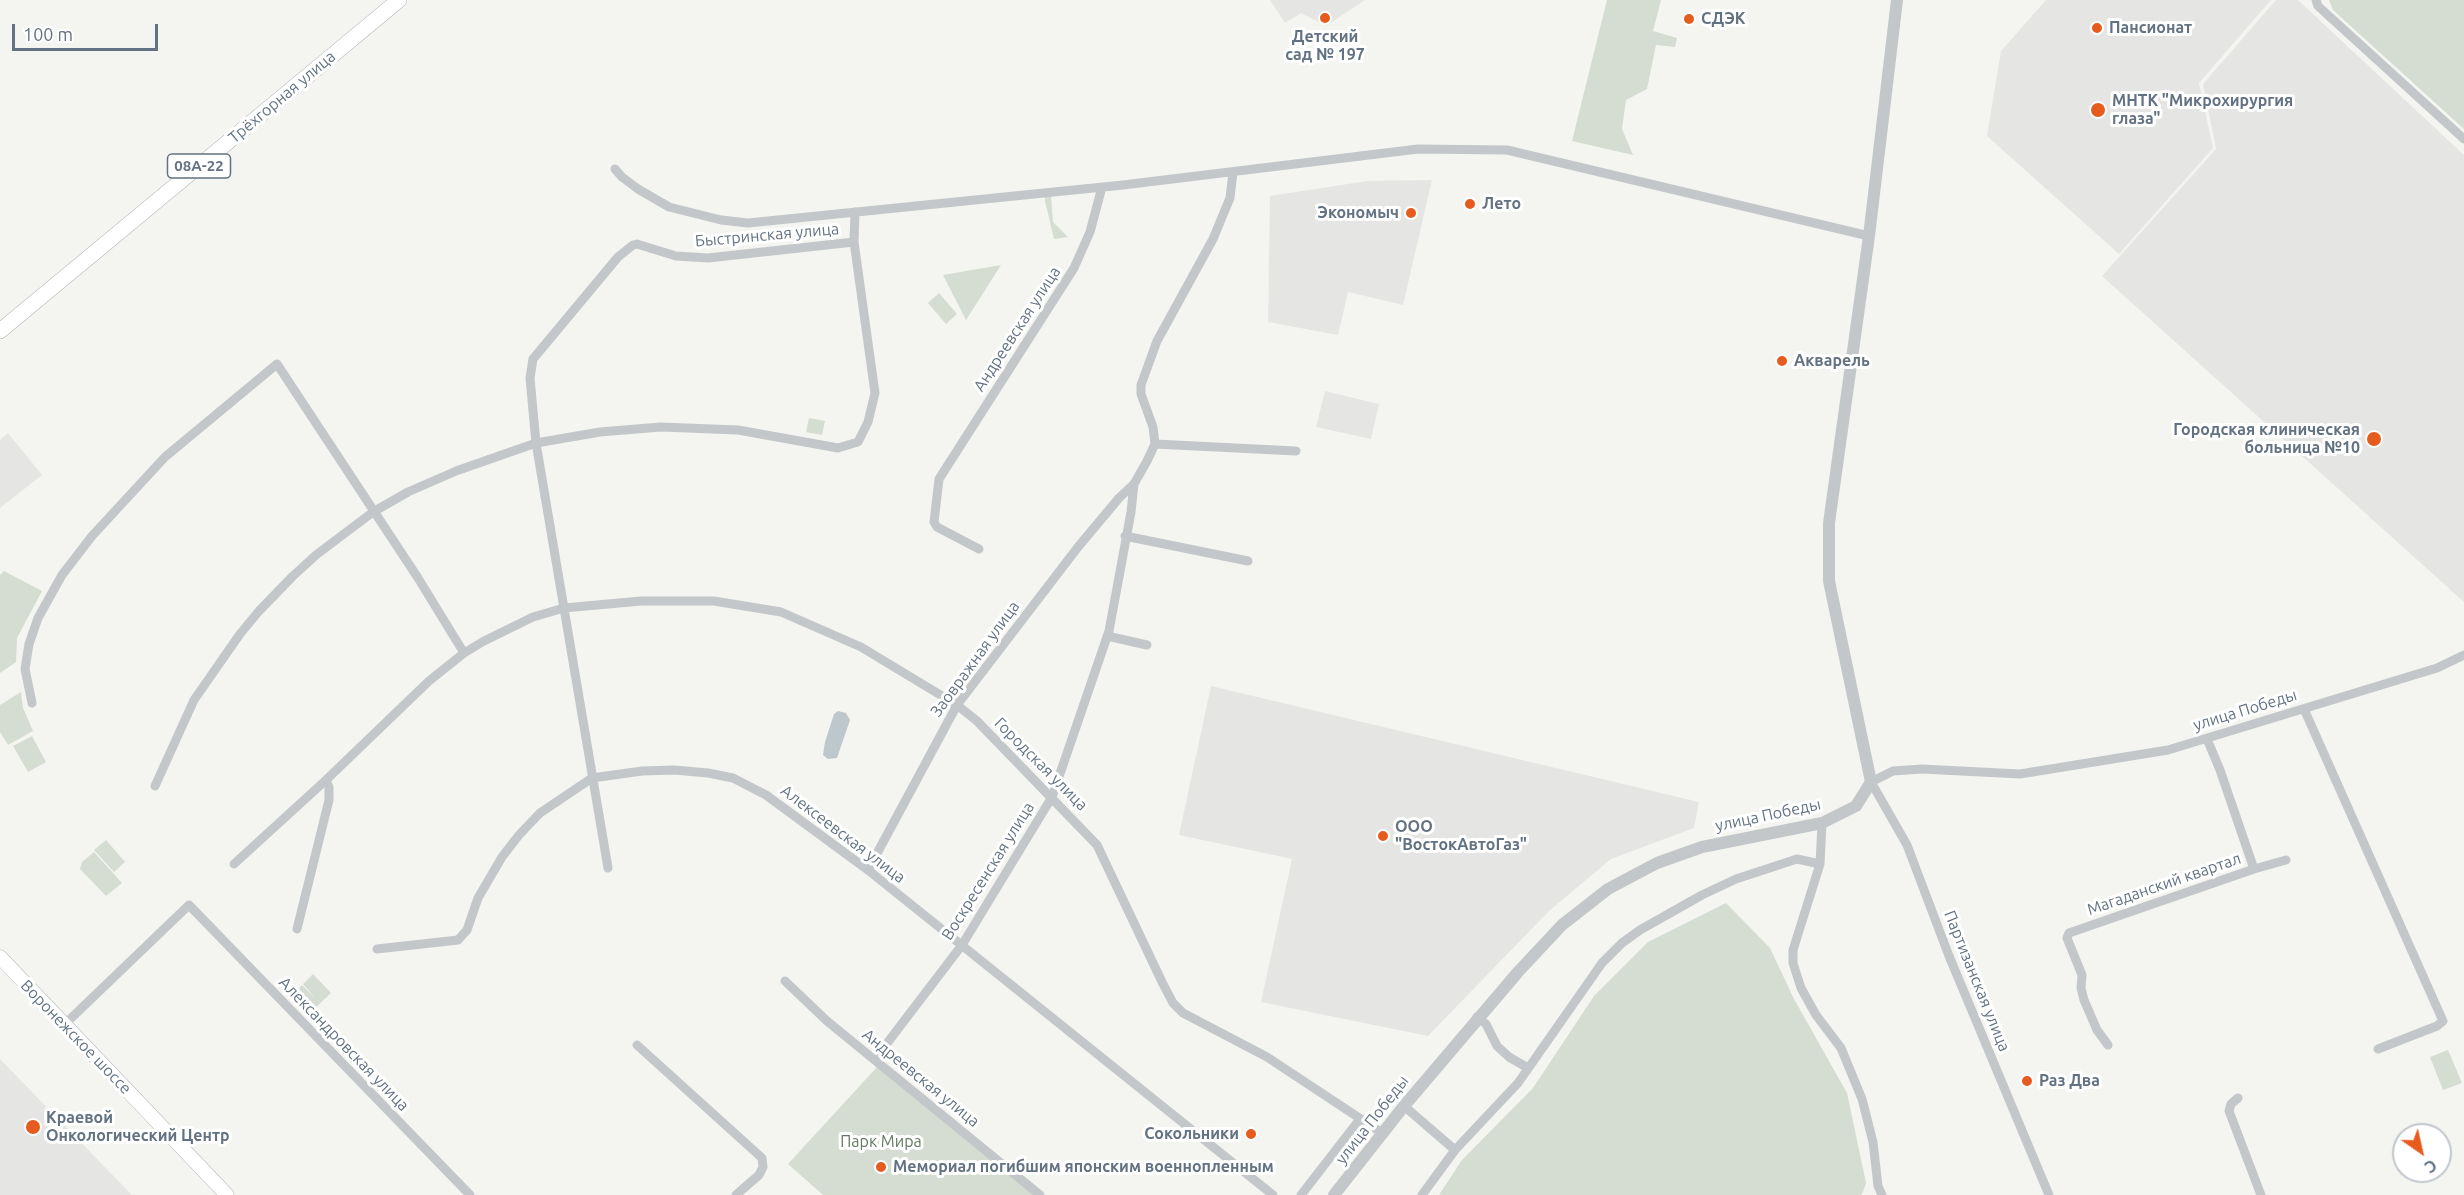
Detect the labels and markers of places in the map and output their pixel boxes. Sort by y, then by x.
place label: СДЭК [1701,9,1745,29]
marker: Детский сад № 197 [1318,11,1332,25]
marker: СДЭК [1682,12,1696,26]
place label: Пансионат [2109,18,2192,38]
marker: Пансионат [2090,21,2104,35]
place label: Детский сад № 197 [1285,27,1365,65]
place label: МНТК "Микрохирургия глаза" [2112,91,2293,129]
marker: МНТК "Микрохирургия глаза" [2089,101,2107,119]
place label: Лето [1482,194,1521,214]
marker: Лето [1463,197,1477,211]
place label: Экономыч [1317,203,1399,223]
marker: Экономыч [1404,206,1418,220]
place label: Акварель [1794,351,1870,371]
marker: Акварель [1775,354,1789,368]
place label: Городская клиническая больница №10 [2173,420,2360,458]
marker: Городская клиническая больница №10 [2365,430,2383,448]
place label: ООО "ВостокАвтоГаз" [1395,817,1527,855]
marker: ООО "ВостокАвтоГаз" [1376,829,1390,843]
place label: Раз Два [2039,1071,2100,1091]
marker: Раз Два [2020,1074,2034,1088]
place label: Краевой Онкологический Центр [46,1108,230,1146]
marker: Краевой Онкологический Центр [24,1118,42,1136]
place label: Сокольники [1144,1124,1239,1144]
marker: Сокольники [1244,1127,1258,1141]
place label: Мемориал погибшим японским военнопленным [893,1157,1274,1177]
marker: Мемориал погибшим японским военнопленным [874,1160,888,1174]

